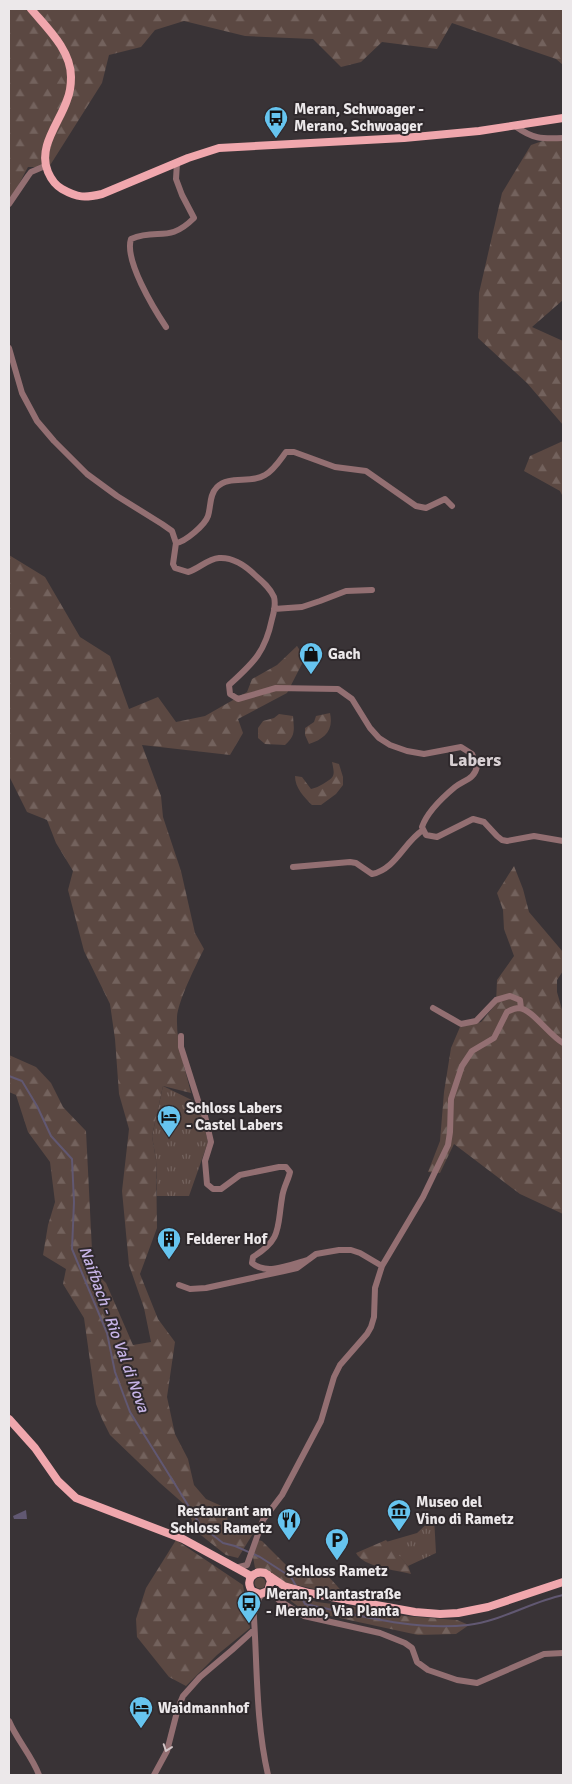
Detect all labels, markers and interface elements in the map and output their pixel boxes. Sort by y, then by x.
place label: Meran, Schwoager - Merano, Schwoager [294,100,424,135]
bus stop icon: Meran, Schwoager - Merano, Schwoager [263,105,289,139]
shop icon: Gach [298,641,324,675]
place label: Gach [328,645,361,663]
district label: Labers [449,749,501,771]
place label: Schloss Labers - Castel Labers [186,1099,283,1134]
hotel icon: Schloss Labers - Castel Labers [156,1104,182,1138]
building icon: Felderer Hof [156,1226,182,1260]
place label: Felderer Hof [186,1230,269,1248]
water label: Naifbach - Rio Val di Nova [75,1244,154,1416]
place label: Museo del Vino di Rametz [416,1493,514,1528]
museum icon: Museo del Vino di Rametz [386,1498,412,1532]
place label: Restaurant am Schloss Rametz [170,1502,272,1537]
restaurant icon: Restaurant am Schloss Rametz [276,1507,302,1541]
parking icon: Schloss Rametz [324,1527,350,1561]
place label: Schloss Rametz [286,1562,388,1580]
place label: Meran, Plantastraße - Merano, Via Planta [266,1585,401,1620]
bus stop icon: Meran, Plantastraße - Merano, Via Planta [236,1590,262,1624]
hotel icon: Waidmannhof [128,1695,154,1729]
place label: Waidmannhof [158,1699,251,1717]
one-way arrow [163,1743,173,1752]

